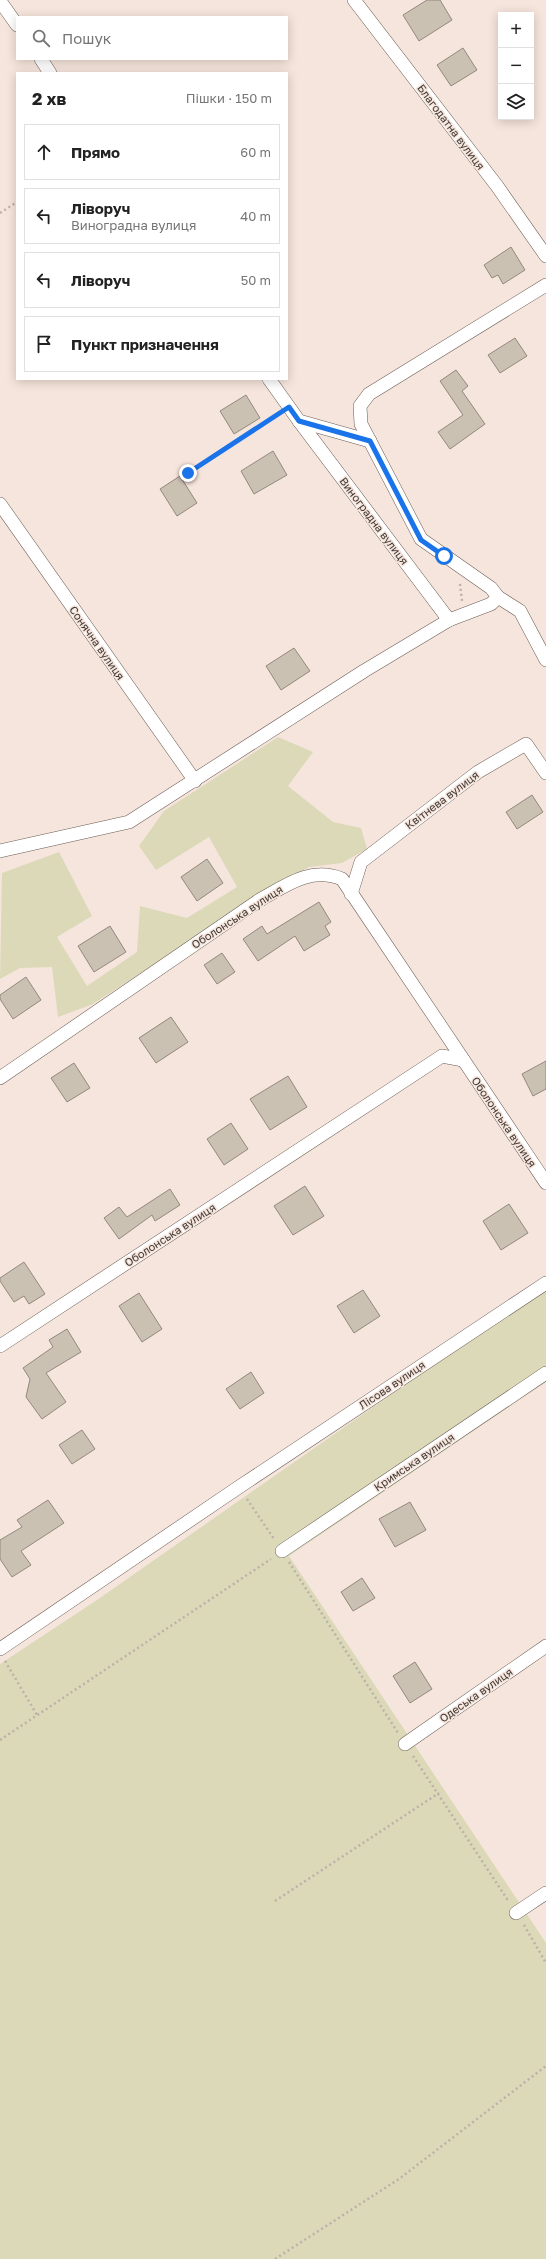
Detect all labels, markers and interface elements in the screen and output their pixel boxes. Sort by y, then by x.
map controls [498,12,534,120]
button: + [498,12,534,48]
search box [16,16,288,60]
icon: search [30,27,52,49]
text: Пошук [62,29,111,47]
button: − [498,48,534,84]
street label: Благодатна вулиця [415,81,488,172]
button: layers [498,84,534,120]
text: 2 хв [32,88,66,109]
text: Пішки · 150 m [186,90,272,106]
icon: ahead [33,141,55,163]
text: Прямо [71,143,120,161]
text: 60 m [240,144,271,160]
text: Ліворуч [71,199,130,217]
icon: left [33,205,55,227]
text: 40 m [240,208,271,224]
text: Виноградна вулиця [71,217,196,233]
icon: left [33,269,55,291]
text: Ліворуч [71,271,130,289]
text: 50 m [241,272,271,288]
icon: arrive [33,333,55,355]
text: Пункт призначення [71,335,219,353]
route end [179,464,197,482]
street label: Виноградна вулиця [337,474,412,567]
route start [435,547,453,565]
street label: Сонячна вулиця [67,603,128,682]
street label: Квітнева вулиця [402,768,481,832]
street label: Оболонська вулиця [189,882,285,951]
street label: Оболонська вулиця [469,1074,539,1169]
street label: Оболонська вулиця [122,1200,218,1269]
street label: Лісова вулиця [356,1358,427,1411]
street label: Кримська вулиця [371,1430,456,1493]
street label: Одеська вулиця [437,1665,515,1725]

